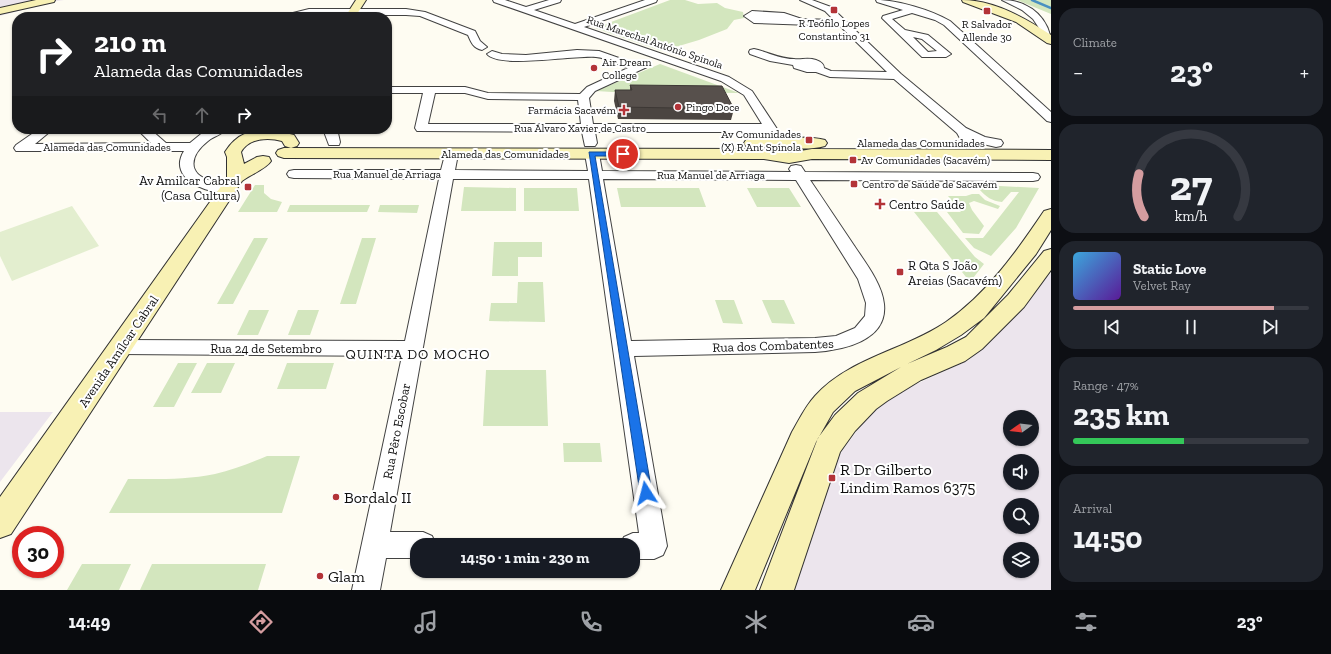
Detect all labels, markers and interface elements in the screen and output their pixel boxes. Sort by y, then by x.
marker: R Teófilo Lopes Constantino 31 [829,5,839,15]
marker: R Salvador Allende 30 [982,6,992,16]
street label: Rua Marechal António Spínola [585,13,725,72]
place label: R Teófilo Lopes Constantino 31 [798,17,870,43]
place label: R Salvador Allende 30 [962,18,1013,44]
text: 210 m [94,26,166,59]
icon: right [28,28,80,80]
text: Climate [1073,35,1117,50]
text: 23° [1170,54,1213,90]
place label: Air Dream College [602,56,652,82]
text: − [1073,59,1083,86]
text: + [1300,59,1309,86]
text: Alameda das Comunidades [94,60,303,82]
marker: Air Dream College [589,63,599,73]
place label: Pingo Doce [686,101,740,114]
marker: Pingo Doce [673,102,683,112]
icon: left [149,104,171,126]
icon: ahead [191,104,213,126]
icon: right [233,104,255,126]
place label: Farmácia Sacavém [528,104,617,117]
marker: Farmácia Sacavém [619,105,629,115]
street label: Rua Álvaro Xavier de Castro [514,122,646,135]
place label: Av Comunidades (X) R Ant Spínola [721,128,802,154]
marker: Av Comunidades (X) R Ant Spínola [804,135,814,145]
pin [606,137,640,171]
street label: Alameda das Comunidades [857,137,985,150]
street label: Alameda das Comunidades [43,141,171,154]
icon: arrive [612,143,634,165]
street label: Alameda das Comunidades [441,148,569,161]
place label: Av Comunidades (Sacavém) [861,154,990,167]
marker: Av Comunidades (Sacavém) [848,155,858,165]
text: 27 [1170,160,1213,210]
street label: Rua Manuel de Arriaga [333,168,442,181]
street label: Rua Manuel de Arriaga [657,169,766,182]
place label: Av Amilcar Cabral (Casa Cultura) [139,173,241,203]
place label: Centro de Saúde de Sacavém [862,178,998,191]
marker: Centro de Saúde de Sacavém [849,179,859,189]
marker: Av Amilcar Cabral (Casa Cultura) [243,182,253,192]
place label: Centro Saúde [889,197,965,212]
marker: Centro Saúde [874,198,886,210]
text: km/h [1175,207,1207,224]
place label: R Qta S João Areias (Sacavém) [908,258,1002,288]
text: Static Love [1133,260,1206,278]
marker: R Qta S João Areias (Sacavém) [895,267,905,277]
text: Velvet Ray [1133,278,1191,293]
street label: Avenida Amílcar Cabral [75,292,162,410]
icon: previous [1101,316,1123,338]
icon: pause [1180,316,1202,338]
icon: next [1259,316,1281,338]
street label: Rua dos Combatentes [712,336,834,355]
street label: Rua 24 de Setembro [210,341,322,356]
district label: QUINTA DO MOCHO [345,346,491,363]
text: Range · 47% [1073,378,1139,393]
street label: Rua Pêro Escobar [380,382,413,480]
text: 235 km [1073,397,1169,433]
north arrow [1003,410,1039,446]
map controls [1003,410,1039,578]
button: sound [1003,454,1039,490]
place label: R Dr Gilberto Lindim Ramos 6375 [840,460,975,497]
position arrow [625,472,667,514]
marker: R Dr Gilberto Lindim Ramos 6375 [827,473,837,483]
place label: Bordalo II [344,488,412,507]
marker: Bordalo II [331,492,341,502]
button: search [1003,498,1039,534]
text: Arrival [1073,501,1112,516]
text: 14:50 [1073,520,1143,556]
speed limit sign: 30 [12,526,64,578]
button: layers [1003,542,1039,578]
text: 14:50 · 1 min · 230 m [461,549,589,567]
place label: Glam [328,567,365,586]
marker: Glam [315,571,325,581]
icon: directions [247,608,275,636]
icon: music [412,608,440,636]
icon: phone [577,608,605,636]
icon: climate [742,608,770,636]
icon: car [907,608,935,636]
icon: filters [1072,608,1100,636]
text: 14:49 [68,611,110,633]
text: 23° [1237,611,1262,633]

